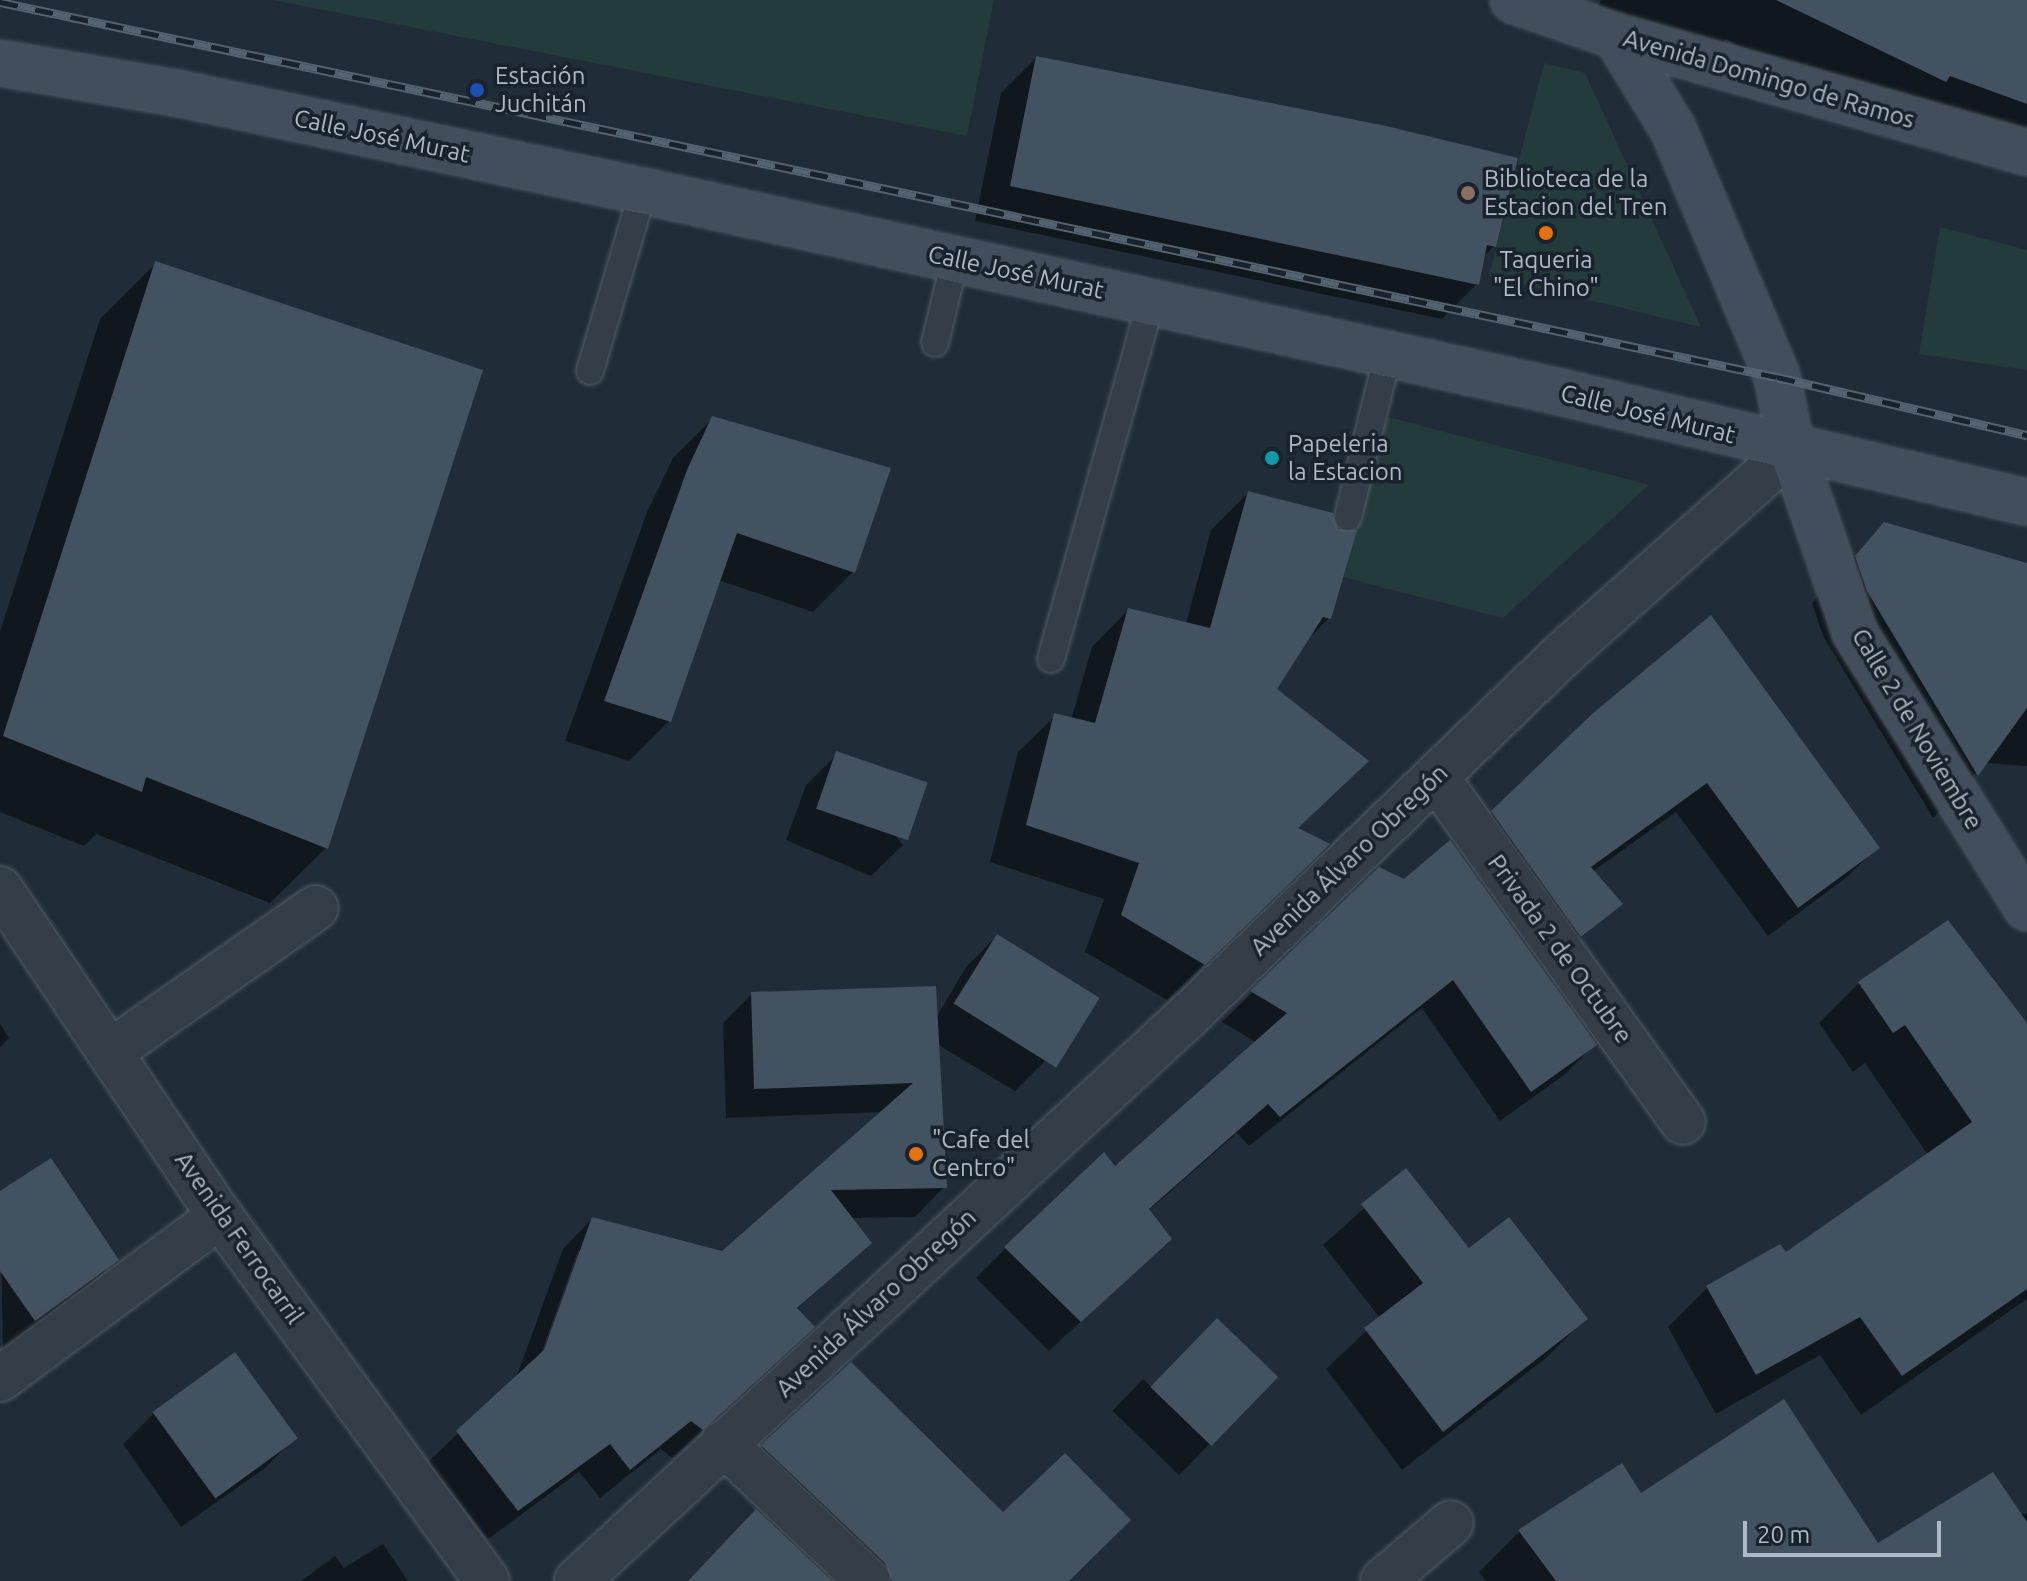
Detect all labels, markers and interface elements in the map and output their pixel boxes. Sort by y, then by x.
street label: Avenida Domingo de Ramos [1620,24,1918,134]
place label: Estación Juchitán [495,62,587,118]
marker: Estación Juchitán [466,79,488,101]
street label: Calle José Murat [292,103,472,169]
place label: Biblioteca de la Estacion del Tren [1484,165,1667,221]
marker: Biblioteca de la Estacion del Tren [1459,184,1477,202]
marker: Taqueria "El Chino" [1537,224,1555,242]
street label: Calle José Murat [926,239,1106,305]
place label: Taqueria "El Chino" [1493,246,1599,302]
street label: Calle José Murat [1558,378,1738,450]
place label: Papeleria la Estacion [1288,430,1403,486]
marker: Papeleria la Estacion [1263,449,1281,467]
street label: Calle 2 de Noviembre [1846,623,1988,835]
street label: Avenida Álvaro Obregón [1245,758,1453,962]
street label: Privada 2 de Octubre [1482,849,1638,1049]
place label: "Cafe del Centro" [932,1126,1030,1182]
marker: "Cafe del Centro" [907,1145,925,1163]
street label: Avenida Ferrocarril [169,1146,309,1330]
street label: Avenida Álvaro Obregón [770,1203,982,1403]
scale bar [1747,1505,1945,1555]
text: 20 m [1757,1521,1810,1548]

